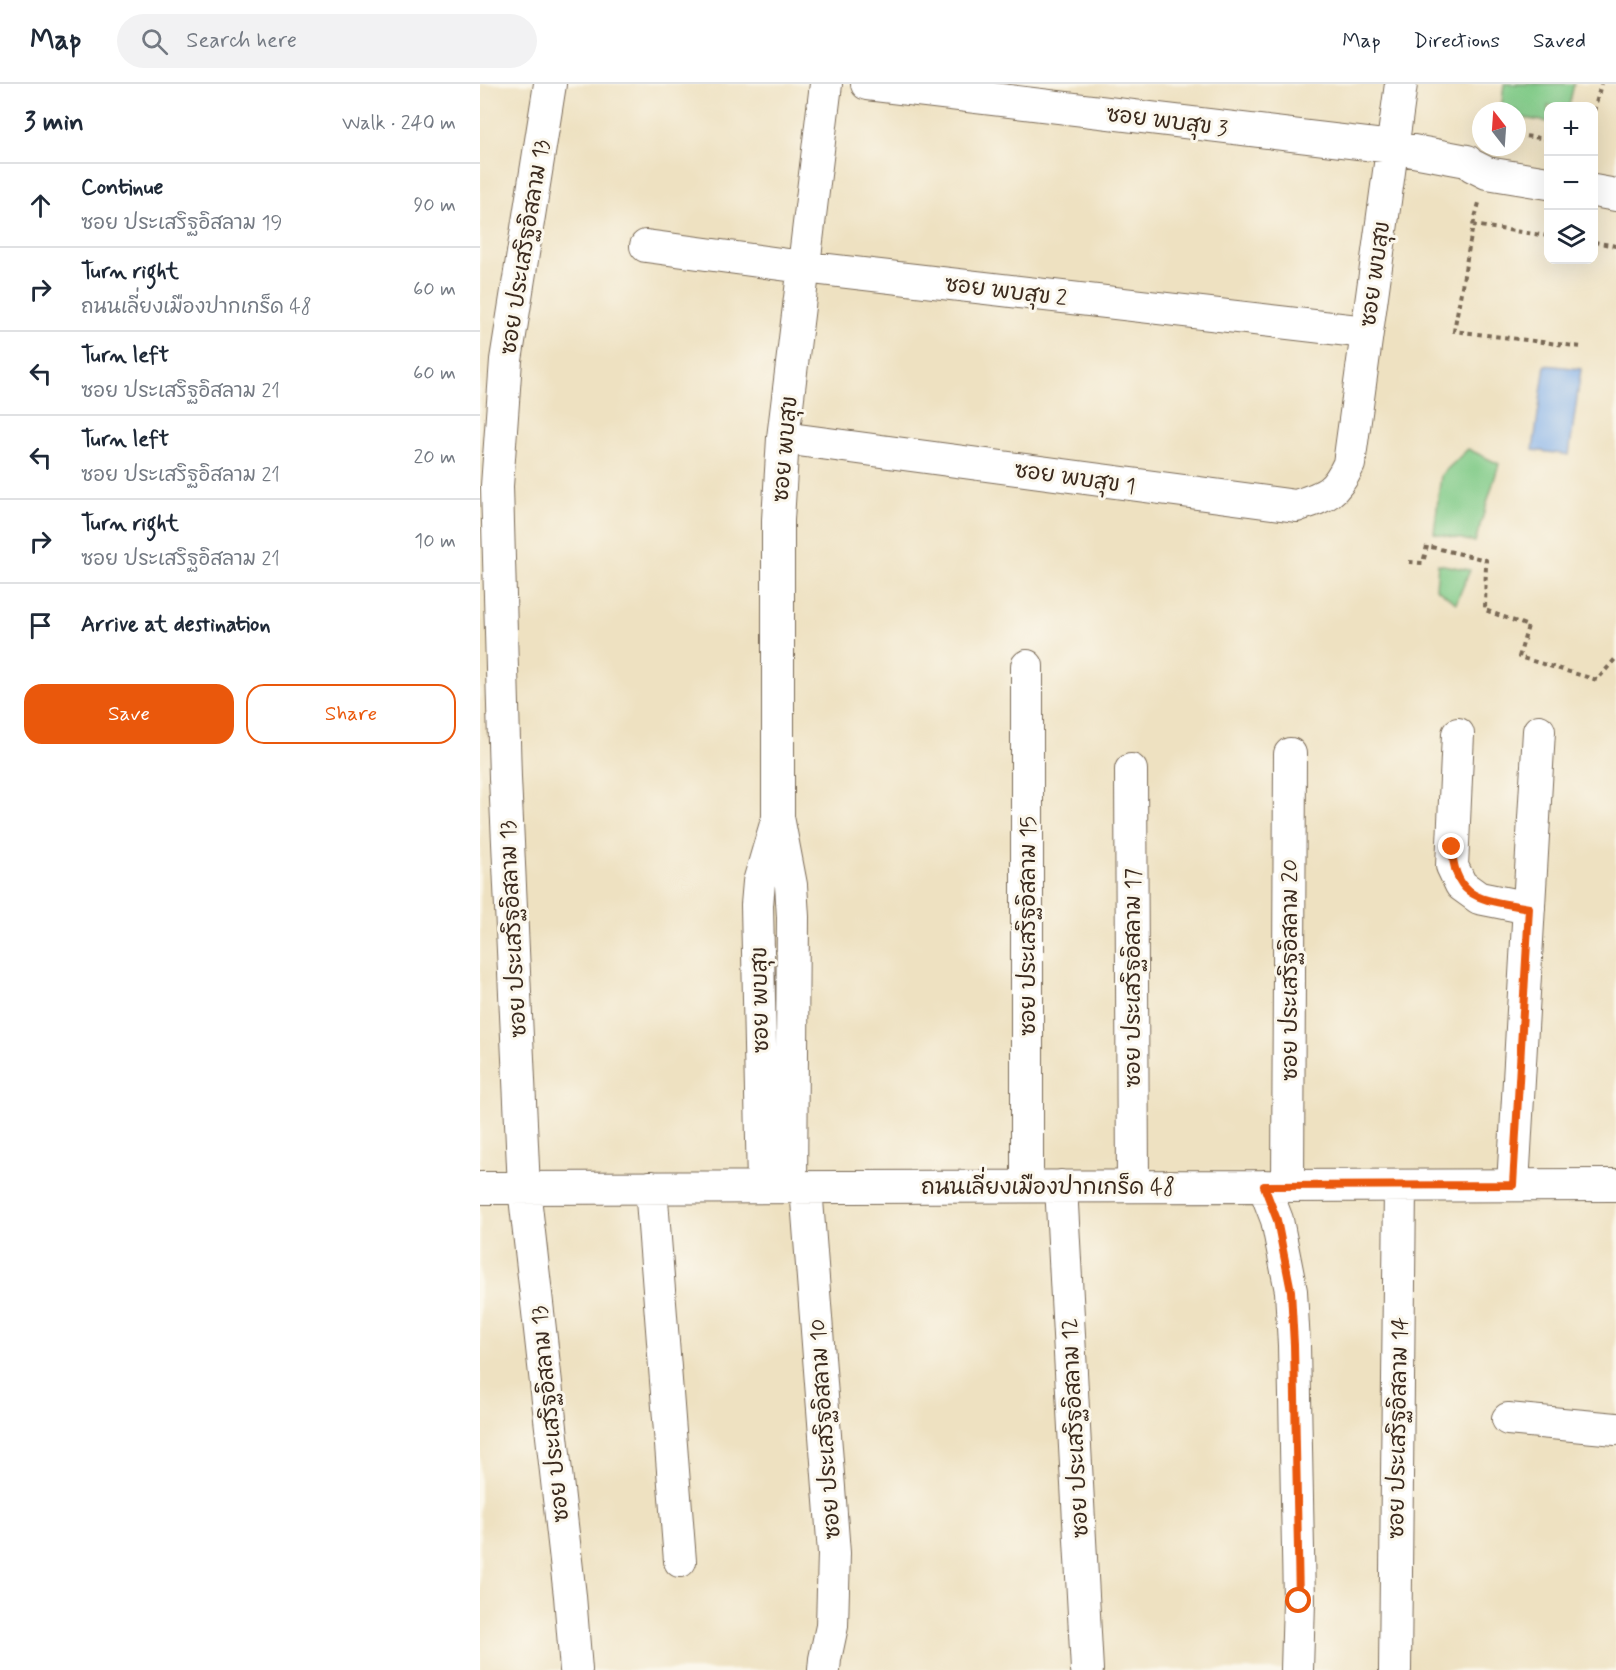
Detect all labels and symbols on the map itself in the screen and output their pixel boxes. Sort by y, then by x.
street label: ซอย พบสุข 3 [1104,101,1229,144]
north arrow [1472,102,1526,156]
street label: ซอย ประเสริฐอิสลาม 13 [494,137,557,357]
street label: ซอย พบสุข [1355,220,1398,329]
street label: ซอย พบสุข 2 [943,271,1069,314]
street label: ซอย พบสุข [767,395,806,503]
street label: ซอย พบสุข 1 [1012,457,1137,502]
street label: ซอย ประเสริฐอิสลาม 15 [1014,816,1043,1036]
street label: ซอย ประเสริฐอิสลาม 13 [493,819,534,1038]
route end [1438,833,1464,859]
street label: ซอย ประเสริฐอิสลาม 20 [1276,859,1305,1081]
street label: ซอย ประเสริฐอิสลาม 17 [1119,868,1148,1088]
street label: ซอย พบสุข [746,947,777,1053]
street label: ถนนเลี่ยงเมืองปากเกร็ด 48 [921,1166,1175,1202]
street label: ซอย ประเสริฐอิสลาม 13 [525,1304,576,1524]
street label: ซอย ประเสริฐอิสลาม 12 [1055,1317,1096,1539]
street label: ซอย ประเสริฐอิสลาม 14 [1382,1317,1415,1539]
street label: ซอย ประเสริฐอิสลาม 10 [803,1318,848,1540]
route start [1285,1587,1311,1613]

